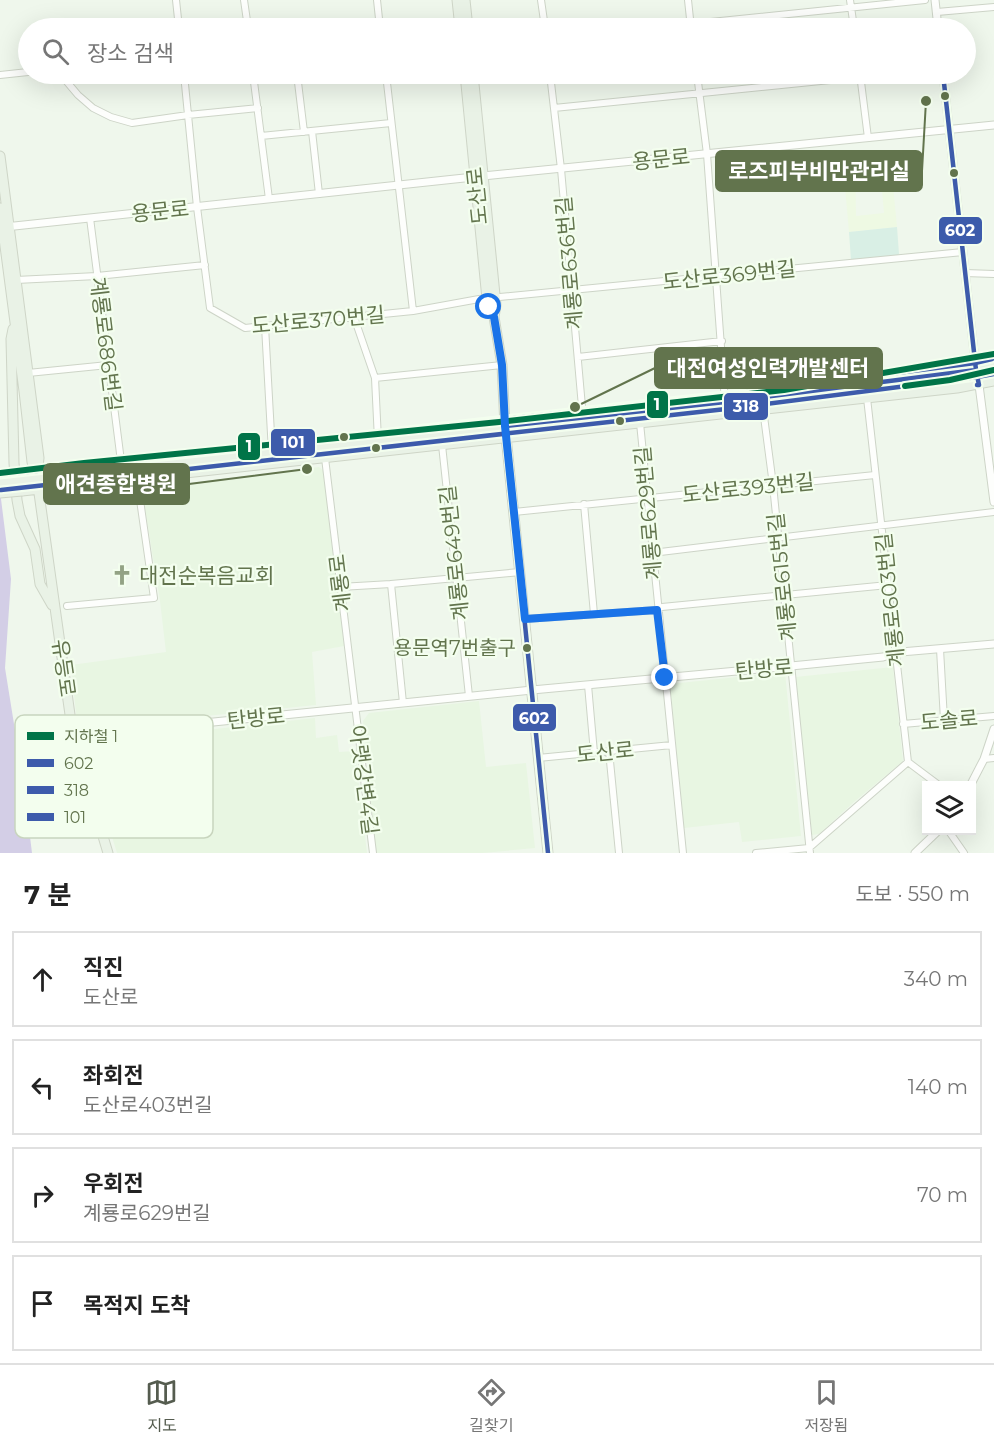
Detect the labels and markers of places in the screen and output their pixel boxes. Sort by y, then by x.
unlabelled marker [939,90,951,102]
callout: 로즈피부비만관리실 [716,151,922,191]
unlabelled marker [948,167,960,179]
callout: 대전여성인력개발센터 [655,348,882,388]
unlabelled marker [614,415,626,427]
unlabelled marker [338,431,350,443]
unlabelled marker [370,442,382,454]
callout: 애견종합병원 [44,464,189,504]
church icon: 대전순복음교회 [110,563,134,587]
place label: 대전순복음교회 [139,563,274,588]
place label: 용문역7번출구 [394,636,516,660]
marker: 용문역7번출구 [521,642,533,654]

